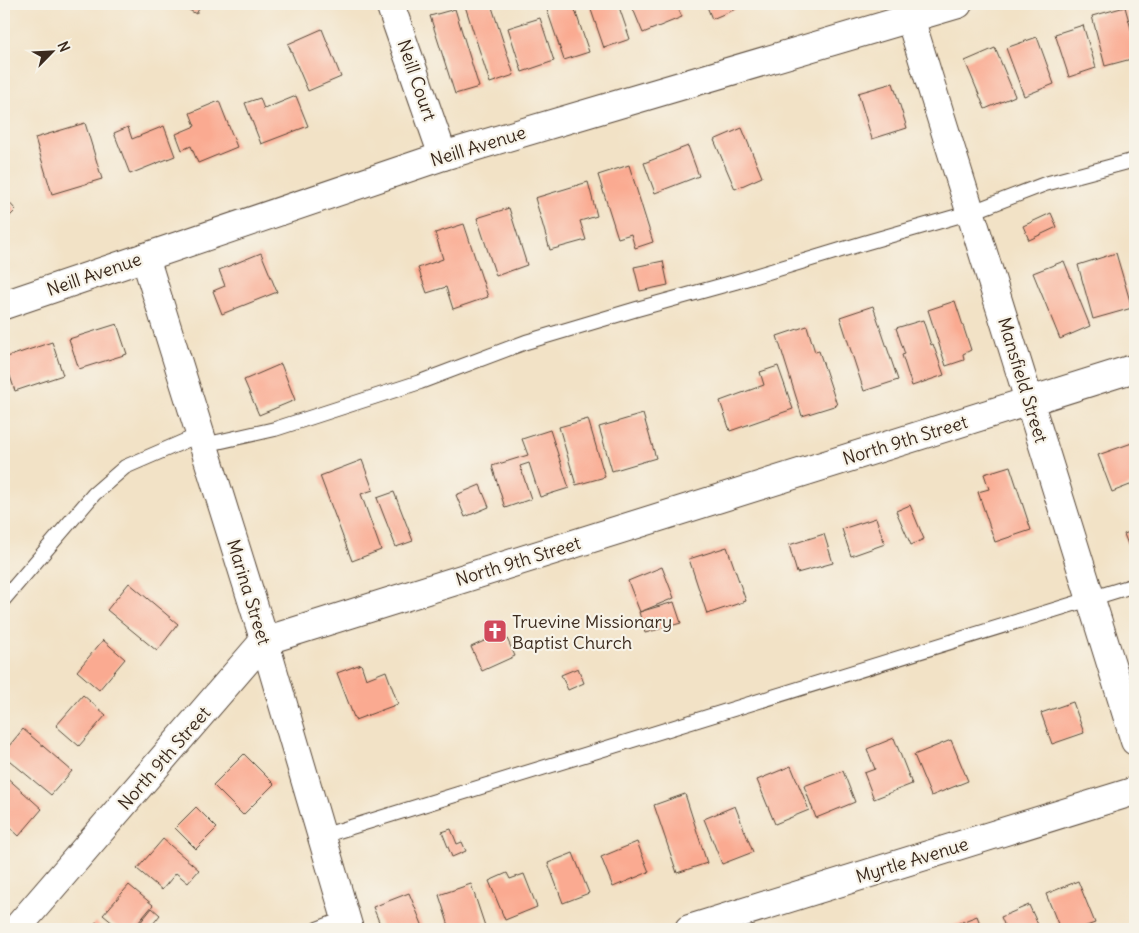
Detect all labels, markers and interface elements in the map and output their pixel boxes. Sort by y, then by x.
north arrow [28,28,78,78]
street label: Neill Court [392,37,442,123]
text: N [54,39,74,55]
street label: Neill Avenue [427,121,529,171]
street label: Neill Avenue [44,247,144,301]
street label: Mansfield Street [993,315,1053,445]
street label: North 9th Street [840,410,970,470]
street label: North 9th Street [453,531,583,591]
street label: Marina Street [222,536,276,648]
place label: Truevine Missionary Baptist Church [512,610,672,654]
church icon: Truevine Missionary Baptist Church [482,618,508,644]
street label: North 9th Street [113,702,215,814]
street label: Myrtle Avenue [853,832,971,888]

